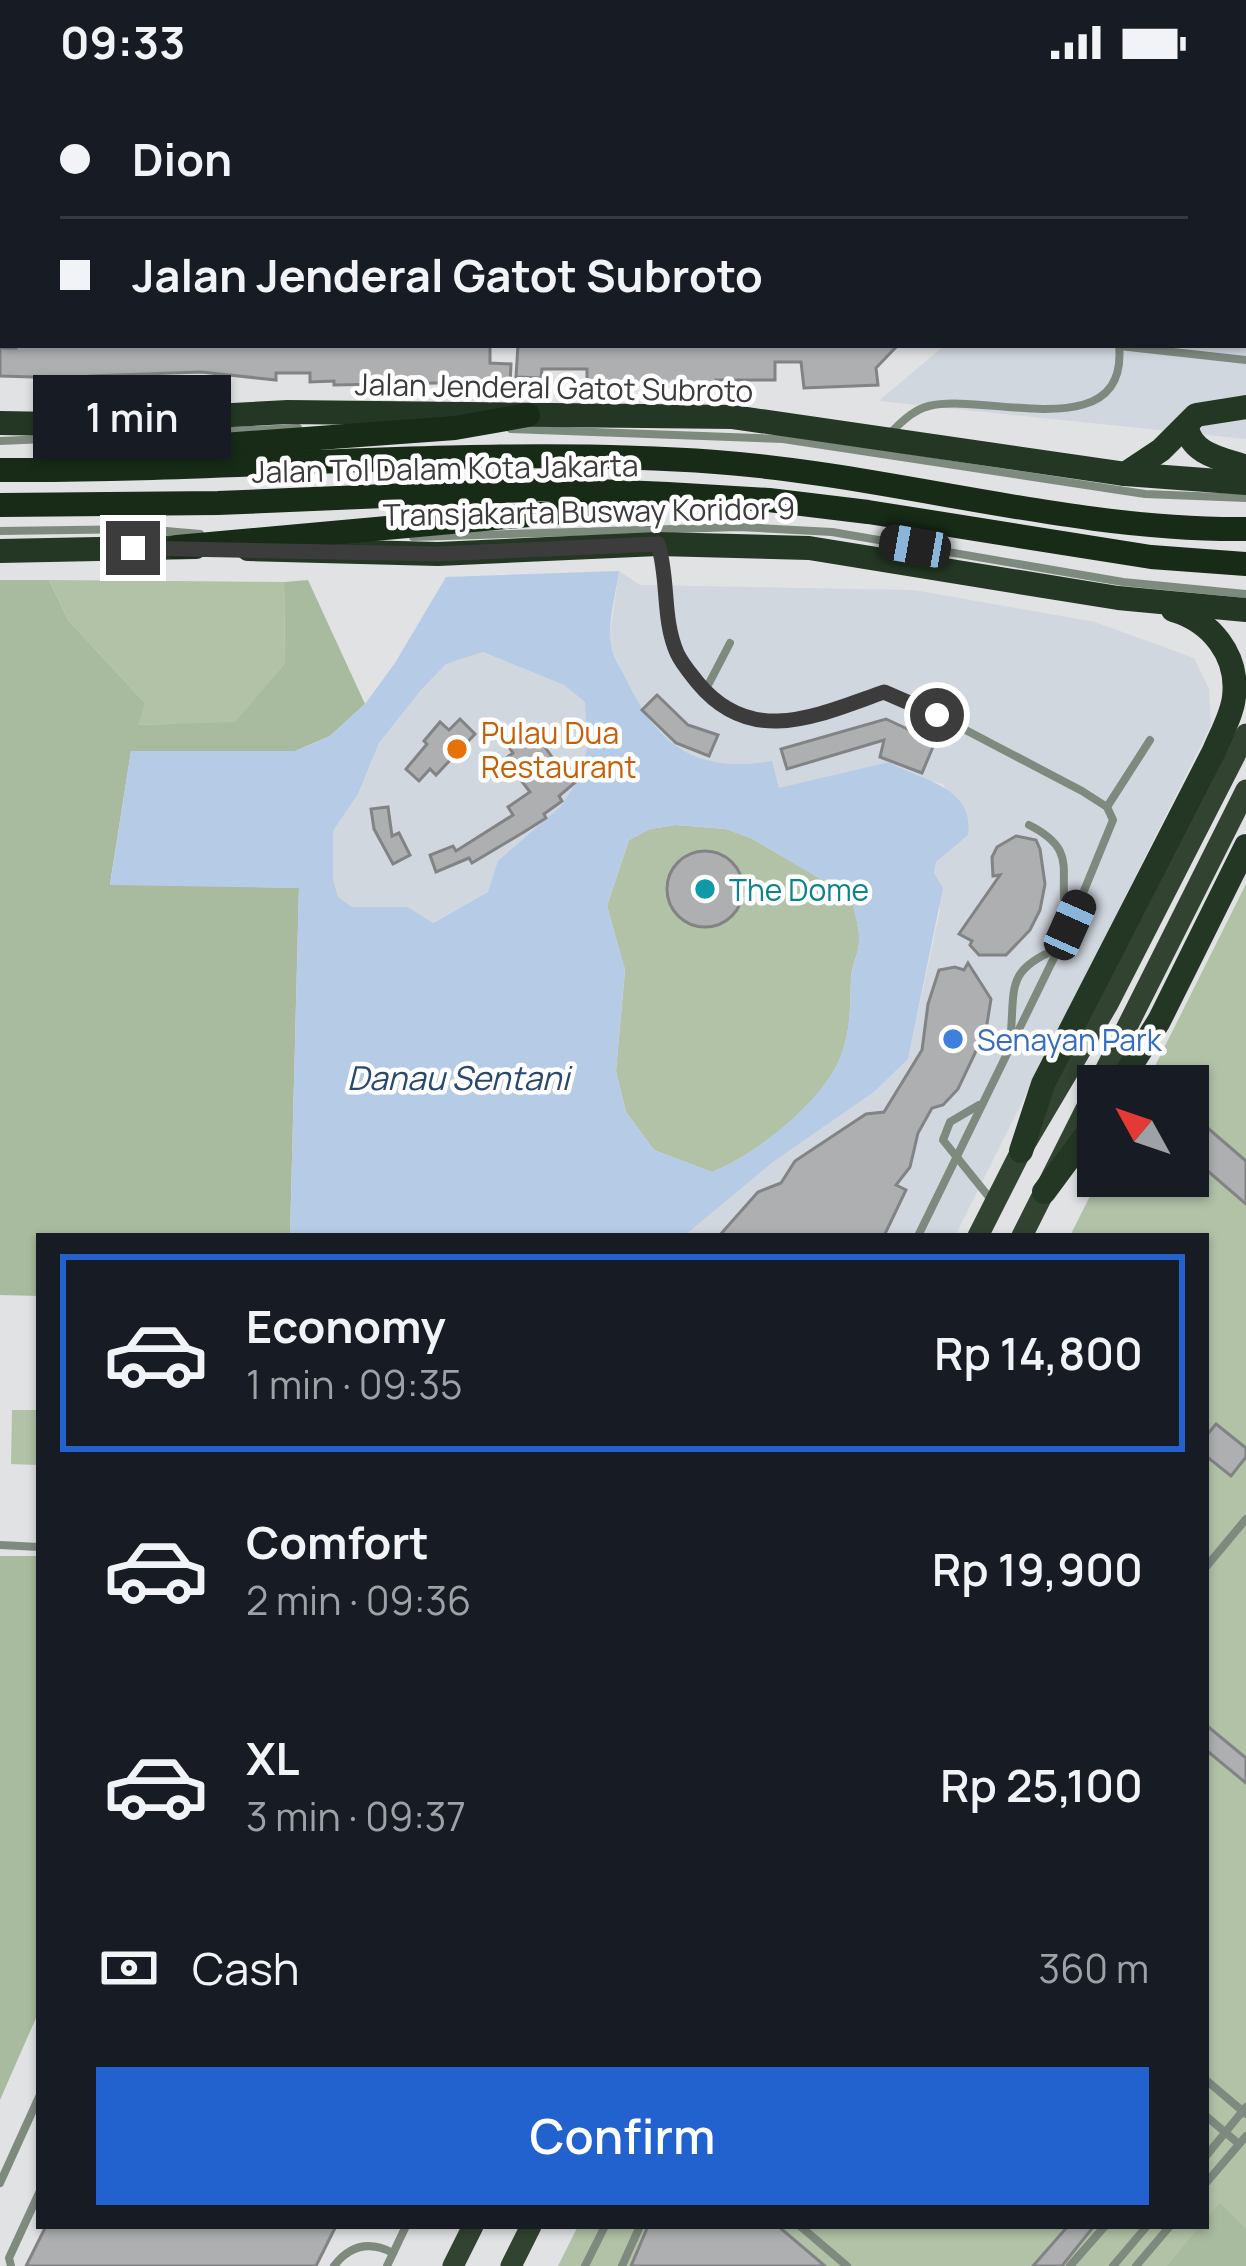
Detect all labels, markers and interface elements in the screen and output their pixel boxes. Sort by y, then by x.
text: 09:33 [60,11,185,73]
text: Dion [132,128,232,190]
text: Jalan Jenderal Gatot Subroto [132,244,763,306]
street label: Jalan Jenderal Gatot Subroto [354,363,754,411]
callout: 1 min [34,374,232,458]
text: 1 min [86,390,178,444]
street label: Jalan Tol Dalam Kota Jakarta [251,444,639,492]
street label: Transjakarta Busway Koridor 9 [383,487,795,535]
route end [106,521,160,575]
car [876,522,954,570]
route start [910,688,964,742]
place label: Pulau Dua Restaurant [481,712,636,787]
marker: Pulau Dua Restaurant [444,736,470,762]
place label: The Dome [729,869,869,910]
marker: The Dome [692,876,718,902]
car [1039,885,1101,965]
place label: Senayan Park [977,1019,1163,1060]
marker: Senayan Park [940,1026,966,1052]
water label: Danau Sentani [347,1055,573,1100]
north arrow [1077,1065,1209,1197]
map controls [1077,1065,1209,1197]
text: Economy [246,1295,446,1357]
icon: car [102,1299,210,1407]
text: Rp 14,800 [934,1322,1143,1384]
text: 1 min · 09:35 [246,1357,463,1411]
text: Comfort [246,1511,429,1573]
icon: car [102,1515,210,1623]
text: Rp 19,900 [932,1538,1143,1600]
text: 2 min · 09:36 [246,1573,471,1627]
text: XL [246,1727,300,1789]
icon: car [102,1731,210,1839]
text: Rp 25,100 [940,1754,1143,1816]
text: 3 min · 09:37 [246,1789,466,1843]
icon: cash [96,1935,162,2001]
text: Cash [192,1937,300,1999]
text: 360 m [1039,1941,1149,1995]
button: Confirm [96,2067,1149,2205]

